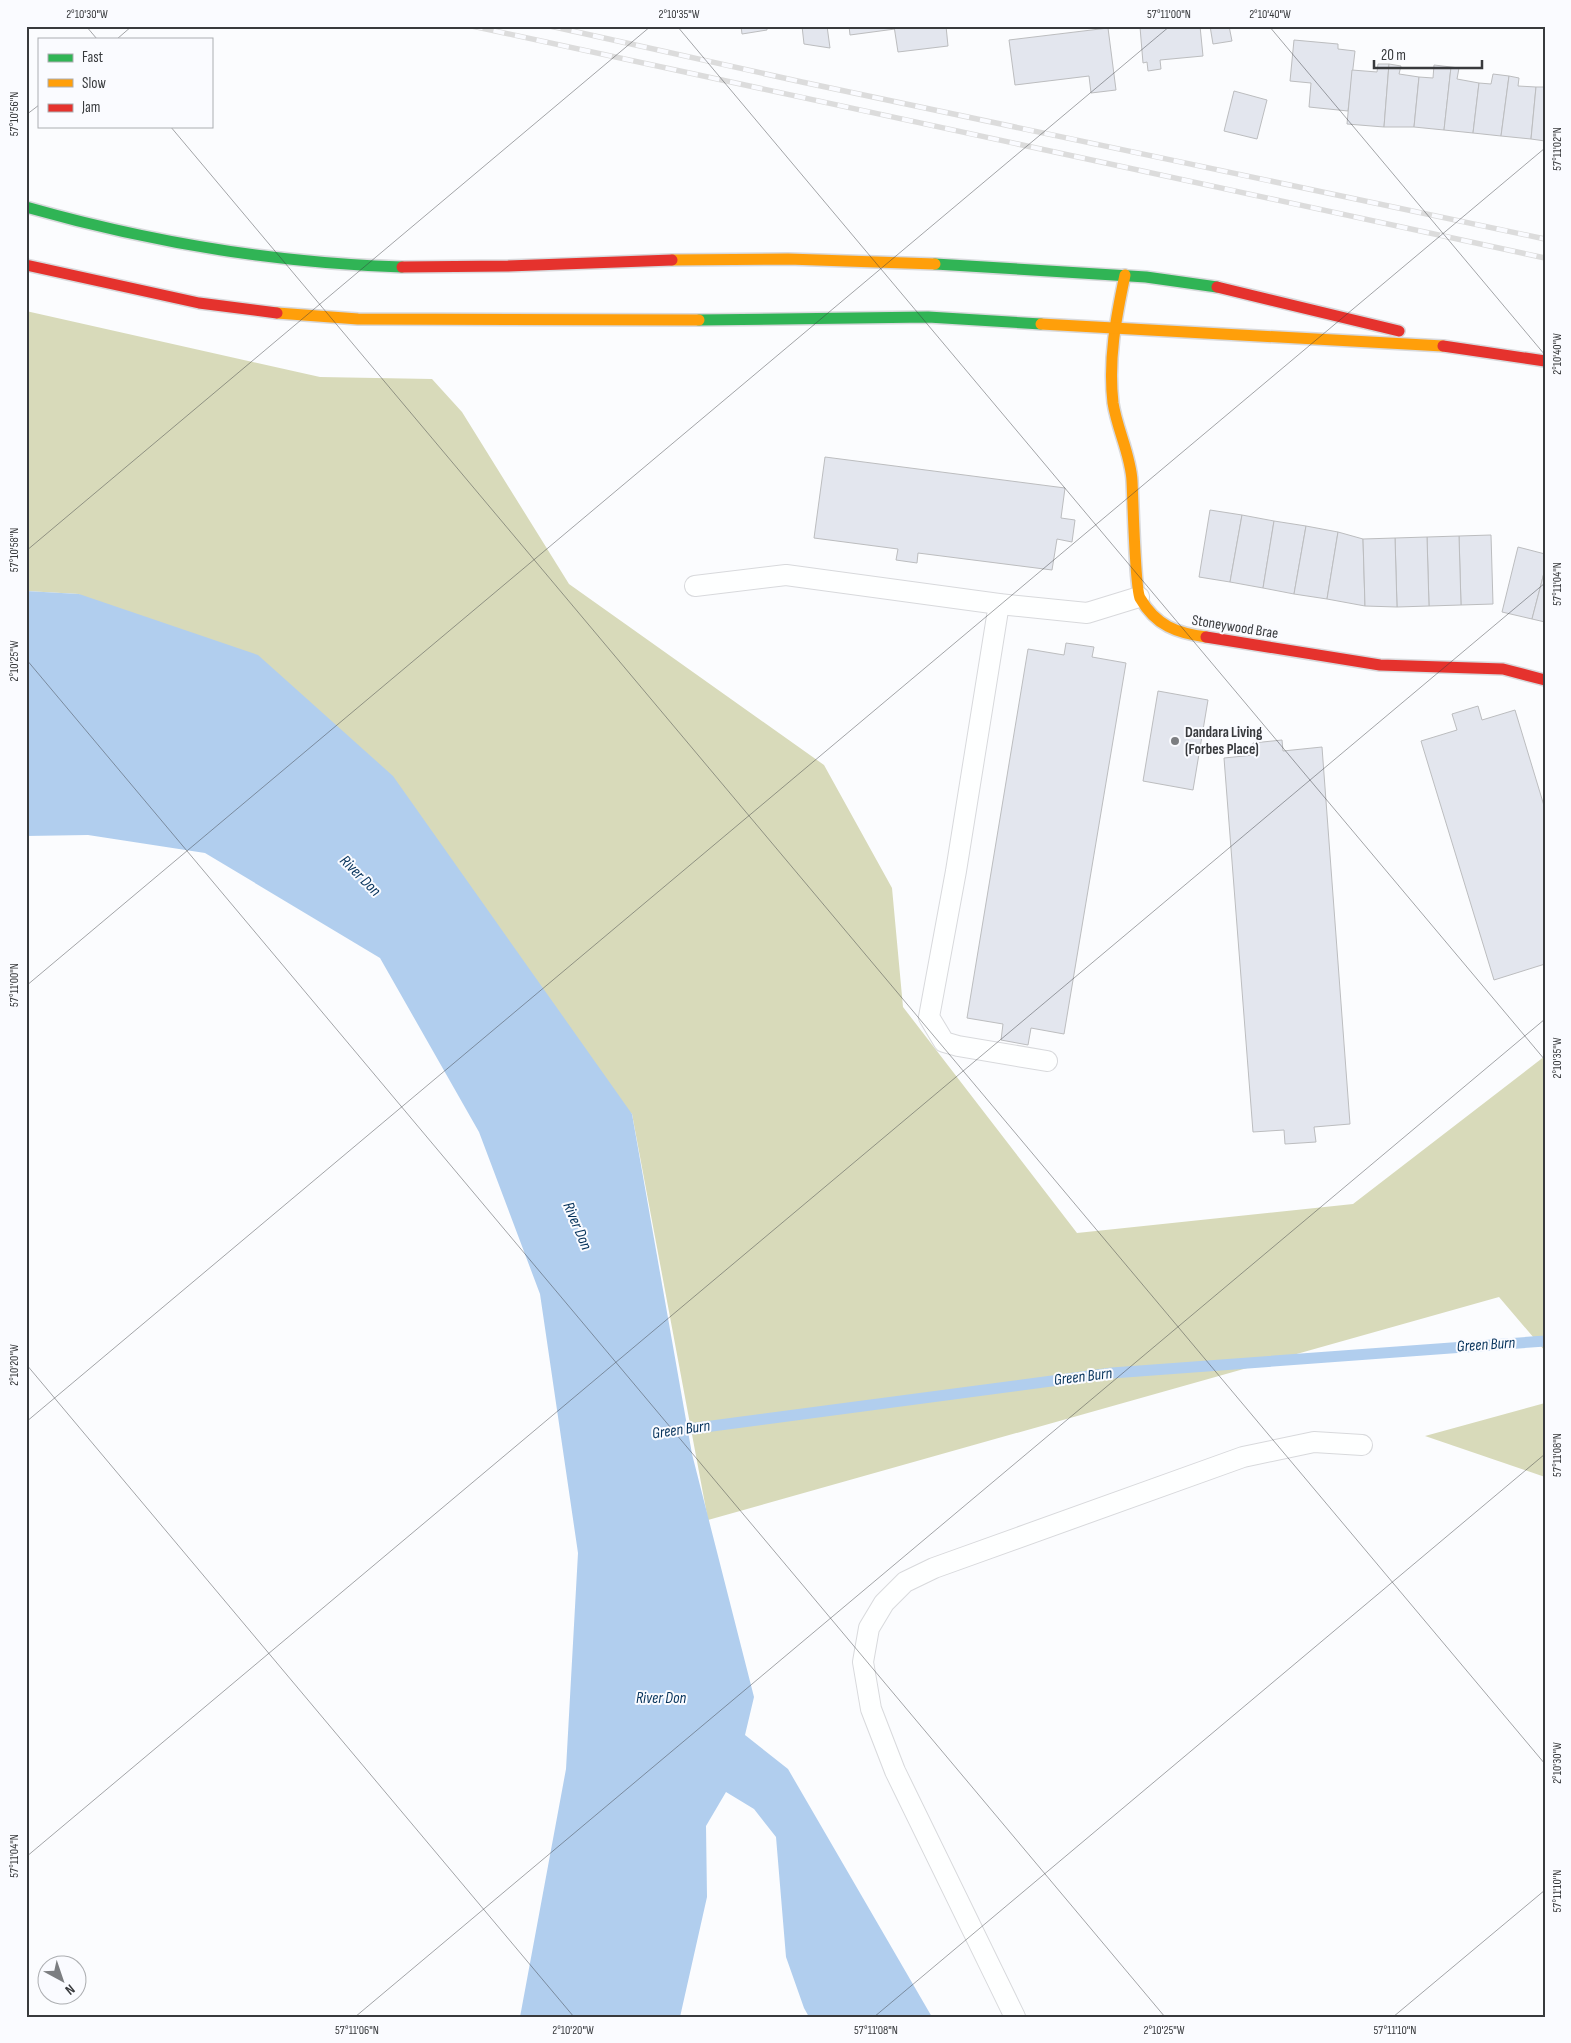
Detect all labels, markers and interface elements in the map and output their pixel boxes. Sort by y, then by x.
text: 2°10'30"W [66,7,108,22]
text: 2°10'35"W [658,7,700,22]
text: 57°11'00"N [1147,7,1191,22]
text: 2°10'40"W [1249,7,1291,22]
legend [38,38,212,128]
scale bar [1374,38,1481,70]
text: 20 m [1381,46,1406,65]
text: Fast [82,48,104,67]
text: Slow [82,74,106,93]
text: 57°10'56"N [7,92,22,136]
text: Jam [81,98,100,117]
text: 57°11'02"N [1550,127,1565,171]
text: 2°10'40"W [1550,333,1565,375]
text: 57°10'58"N [7,528,22,572]
text: 57°11'04"N [1550,562,1565,606]
street label: Stoneywood Brae [1190,611,1280,643]
text: 2°10'25"W [7,640,22,682]
place label: Dandara Living (Forbes Place) [1185,723,1263,759]
marker: Dandara Living (Forbes Place) [1169,735,1181,747]
water label: River Don [336,852,385,901]
text: 57°11'00"N [7,963,22,1007]
text: 2°10'35"W [1550,1037,1565,1079]
water label: River Don [558,1199,596,1253]
water label: Green Burn [1456,1333,1516,1357]
text: 2°10'20"W [7,1344,22,1386]
water label: Green Burn [1053,1364,1114,1390]
water label: Green Burn [651,1416,712,1443]
text: 57°11'08"N [1550,1433,1565,1477]
water label: River Don [636,1689,686,1708]
text: 2°10'30"W [1550,1742,1565,1784]
text: 57°11'04"N [7,1834,22,1878]
text: 57°11'10"N [1550,1870,1565,1912]
north arrow [38,1956,88,2006]
text: N [62,1981,78,1998]
text: 57°11'06"N [335,2023,379,2038]
text: 2°10'20"W [552,2023,594,2038]
text: 57°11'08"N [854,2023,898,2038]
text: 2°10'25"W [1143,2023,1185,2038]
text: 57°11'10"N [1374,2023,1416,2038]

